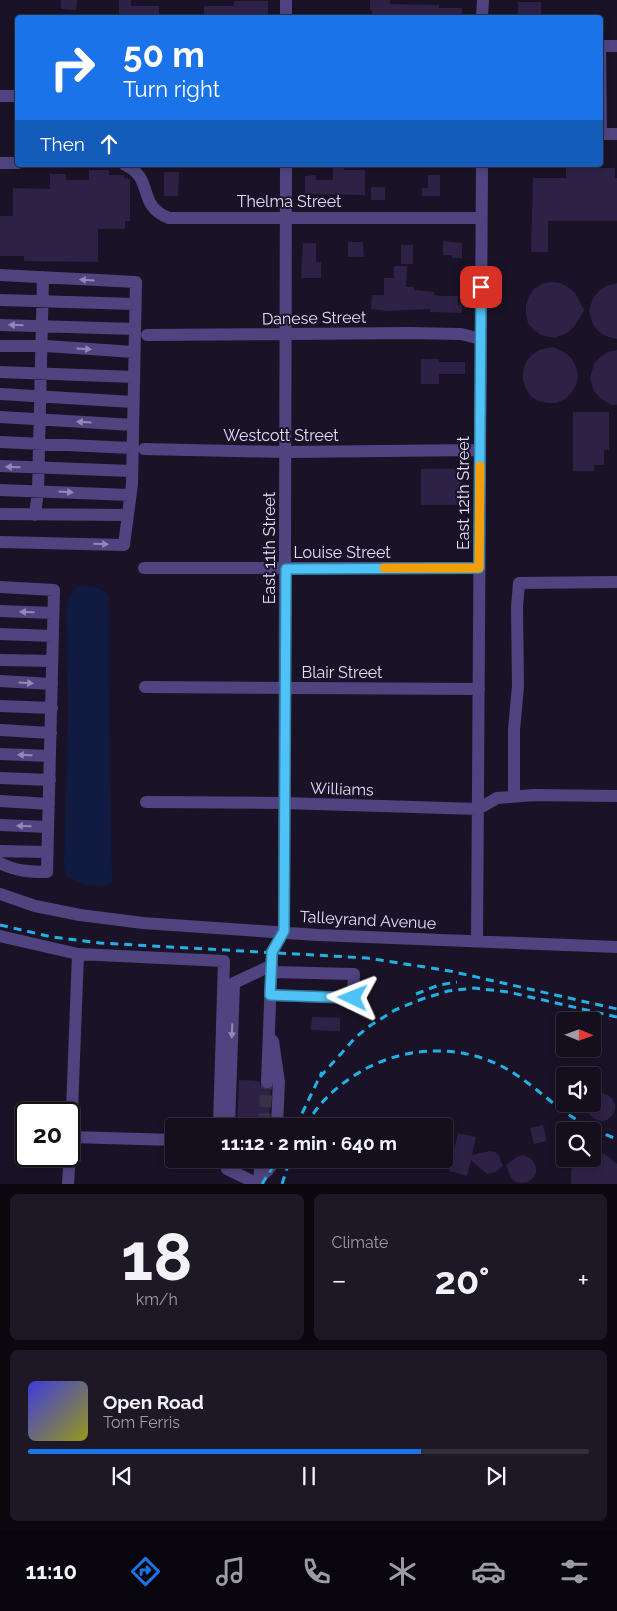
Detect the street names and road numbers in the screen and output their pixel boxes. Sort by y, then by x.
street label: Thelma Street [237,192,342,211]
street label: Danese Street [262,308,367,328]
street label: Westcott Street [223,426,339,445]
street label: East 12th Street [454,435,473,550]
street label: East 11th Street [260,491,279,604]
street label: Louise Street [293,543,391,562]
street label: Blair Street [302,663,383,682]
street label: Williams [310,778,374,800]
street label: Talleyrand Avenue [299,907,437,933]

